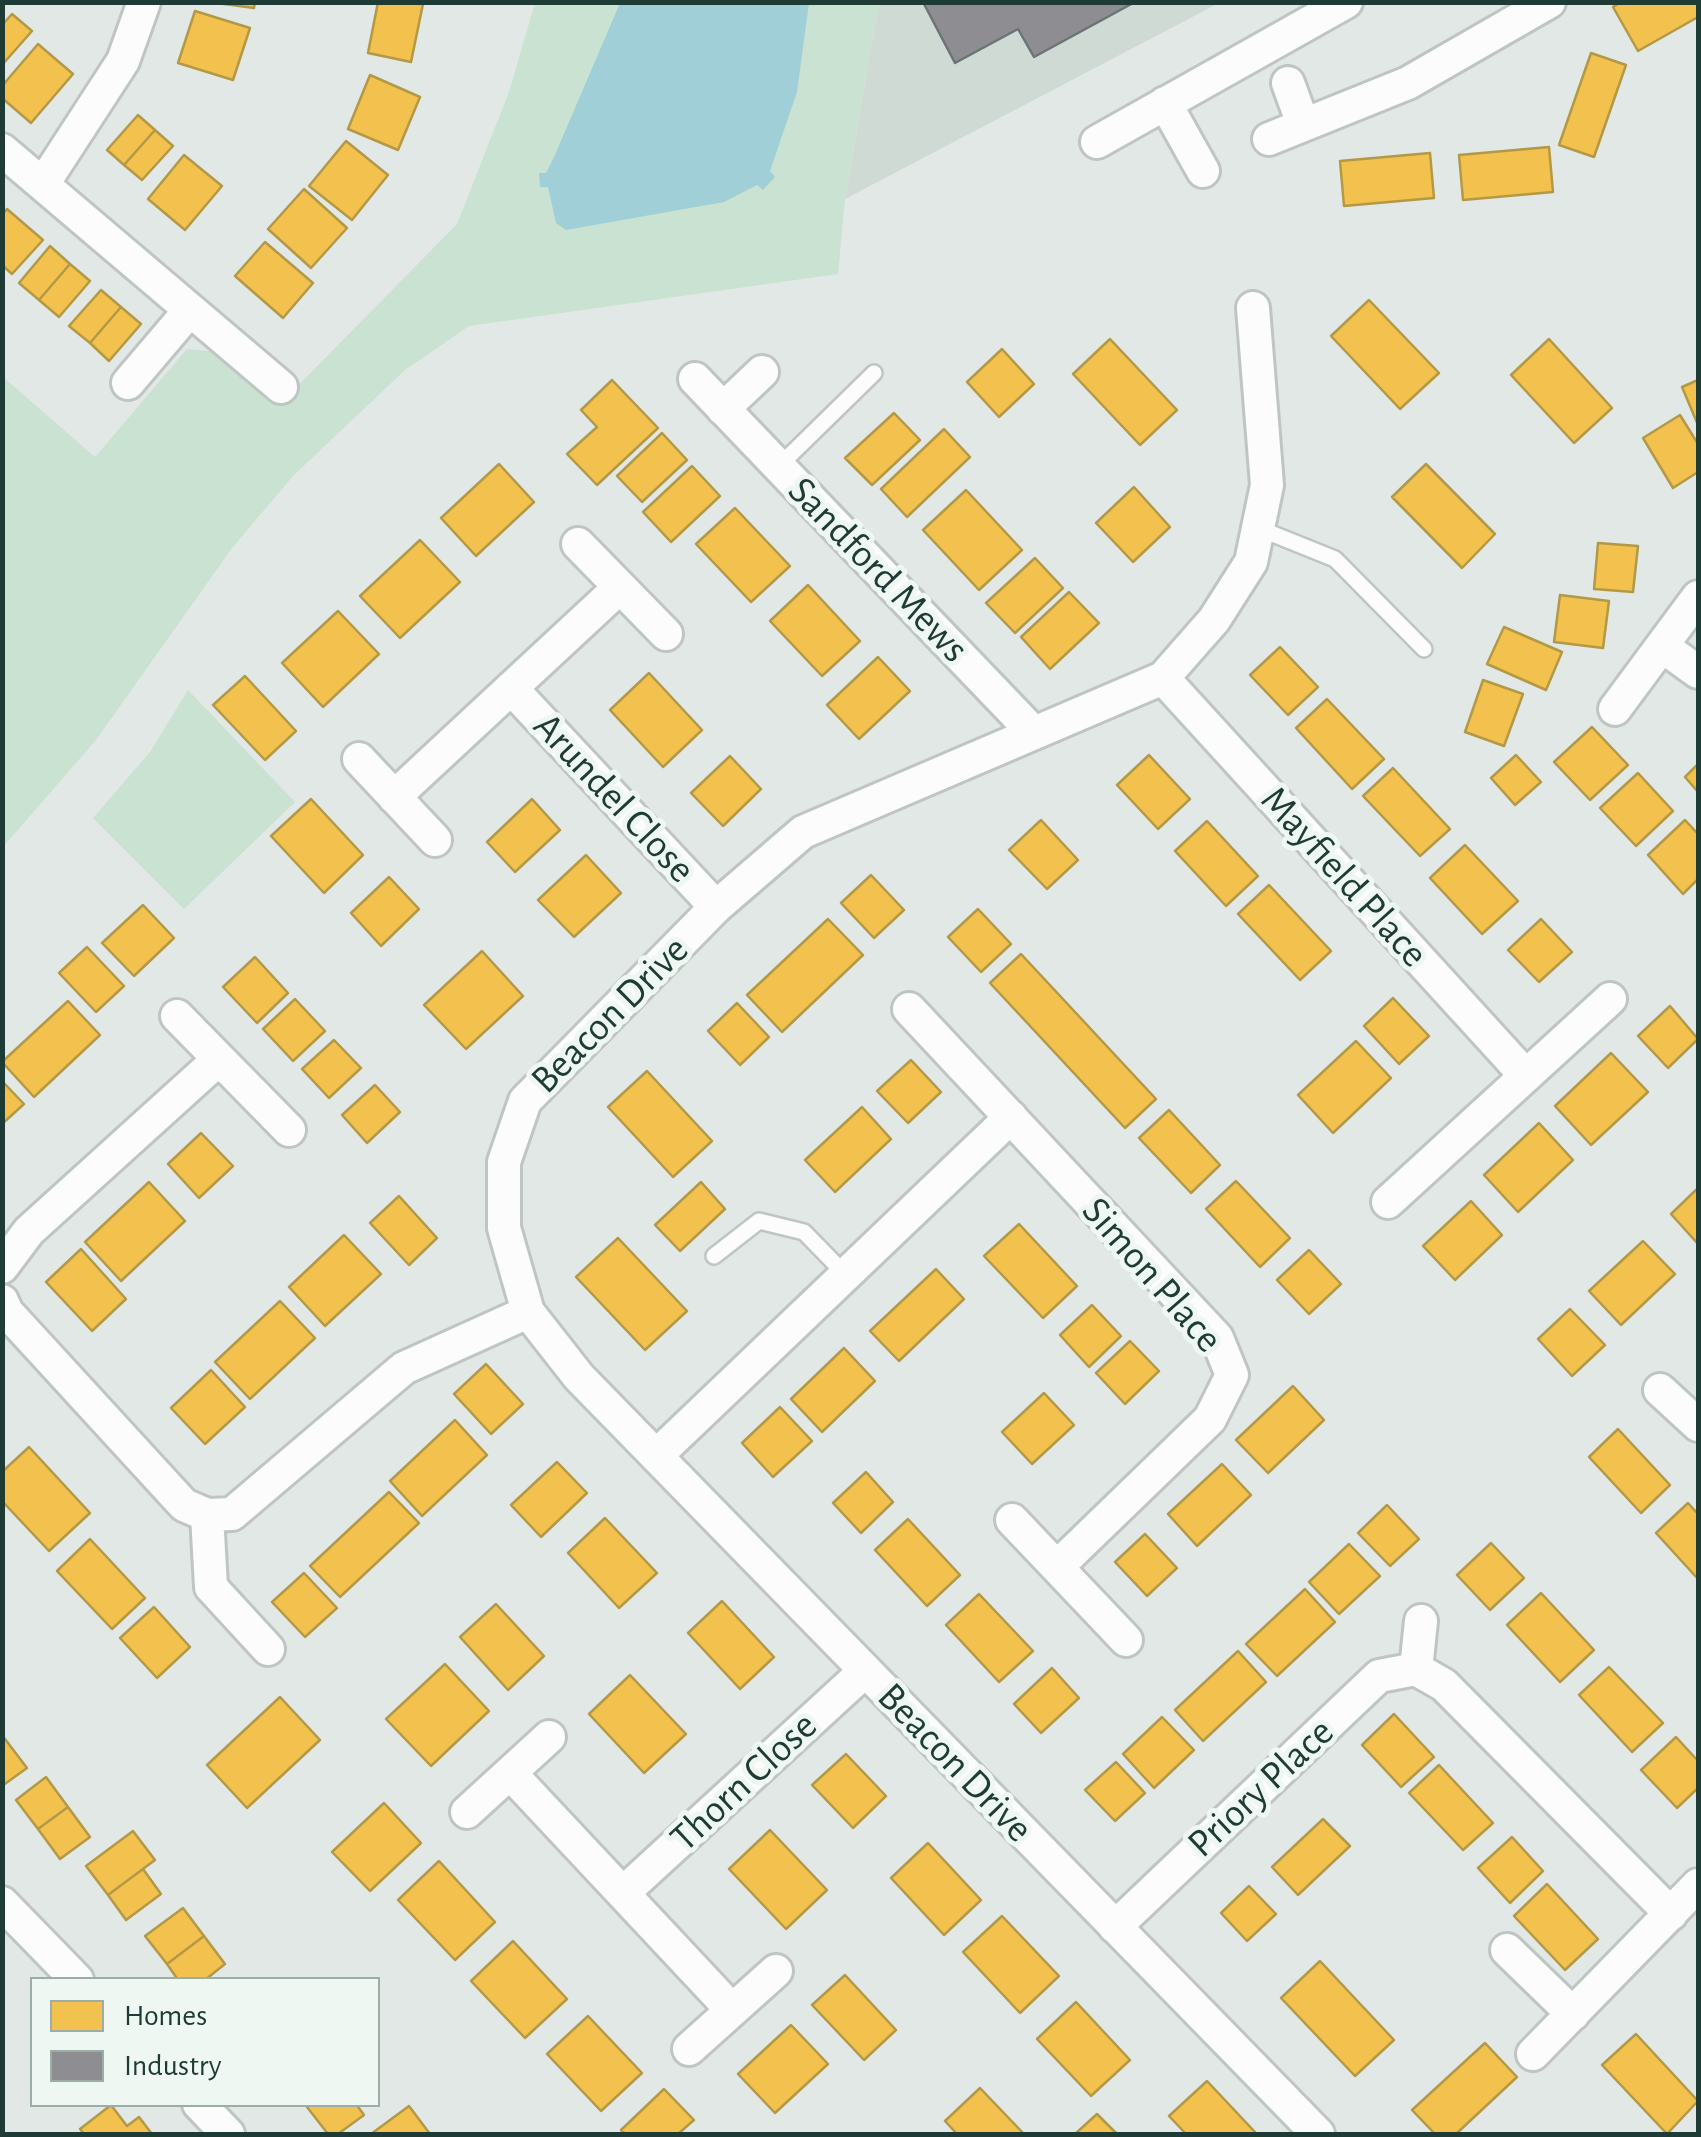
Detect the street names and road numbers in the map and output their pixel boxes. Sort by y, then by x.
street label: Sandford Mews [778,467,978,673]
street label: Arundel Close [523,703,705,893]
street label: Mayfield Place [1250,777,1438,977]
street label: Beacon Drive [521,926,699,1104]
street label: Simon Place [1072,1188,1232,1362]
street label: Beacon Drive [867,1673,1043,1853]
street label: Thorn Close [661,1702,827,1862]
street label: Priory Place [1178,1708,1344,1868]

